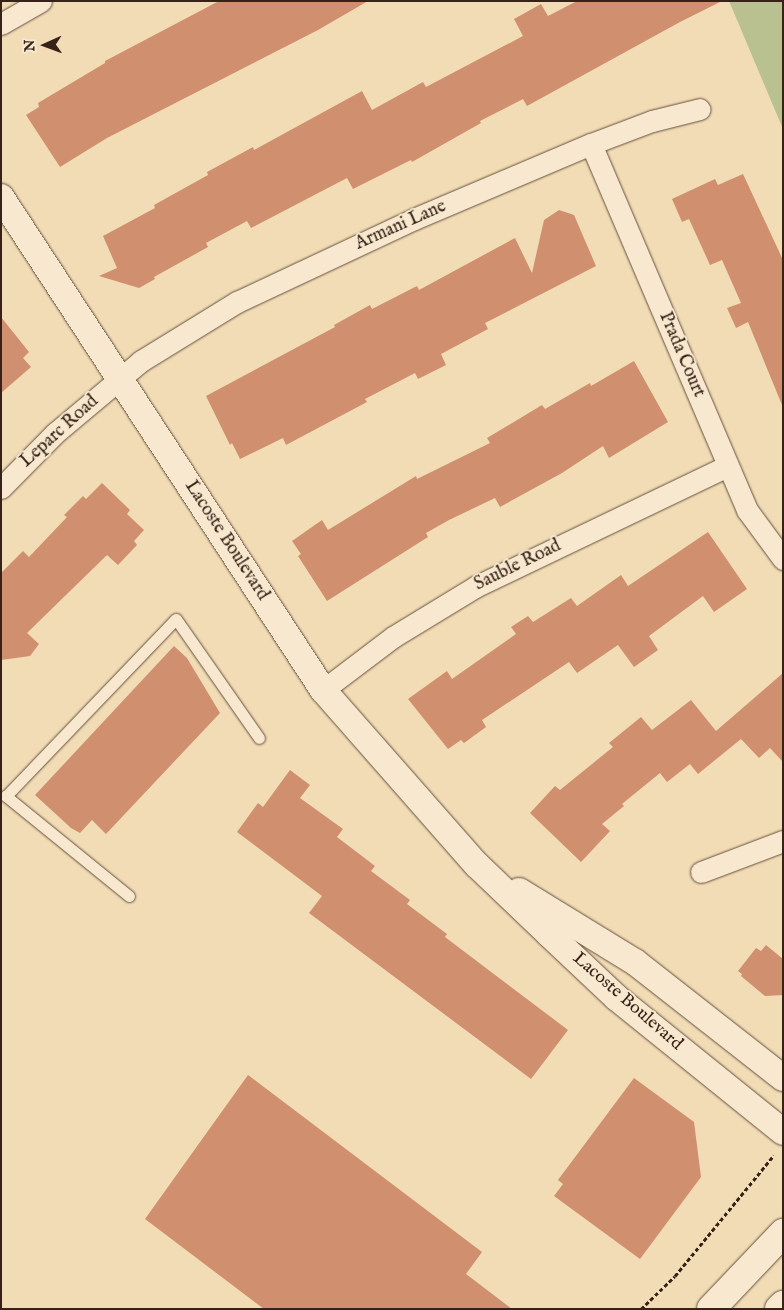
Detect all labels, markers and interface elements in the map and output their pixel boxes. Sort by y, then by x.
north arrow [20,20,70,70]
text: N [21,39,39,52]
street label: Armani Lane [352,196,450,256]
street label: Prada Court [653,309,709,401]
street label: Leparc Road [16,391,104,473]
street label: Lacoste Boulevard [179,477,273,605]
street label: Sauble Road [471,536,565,596]
street label: Lacoste Boulevard [568,948,686,1056]

